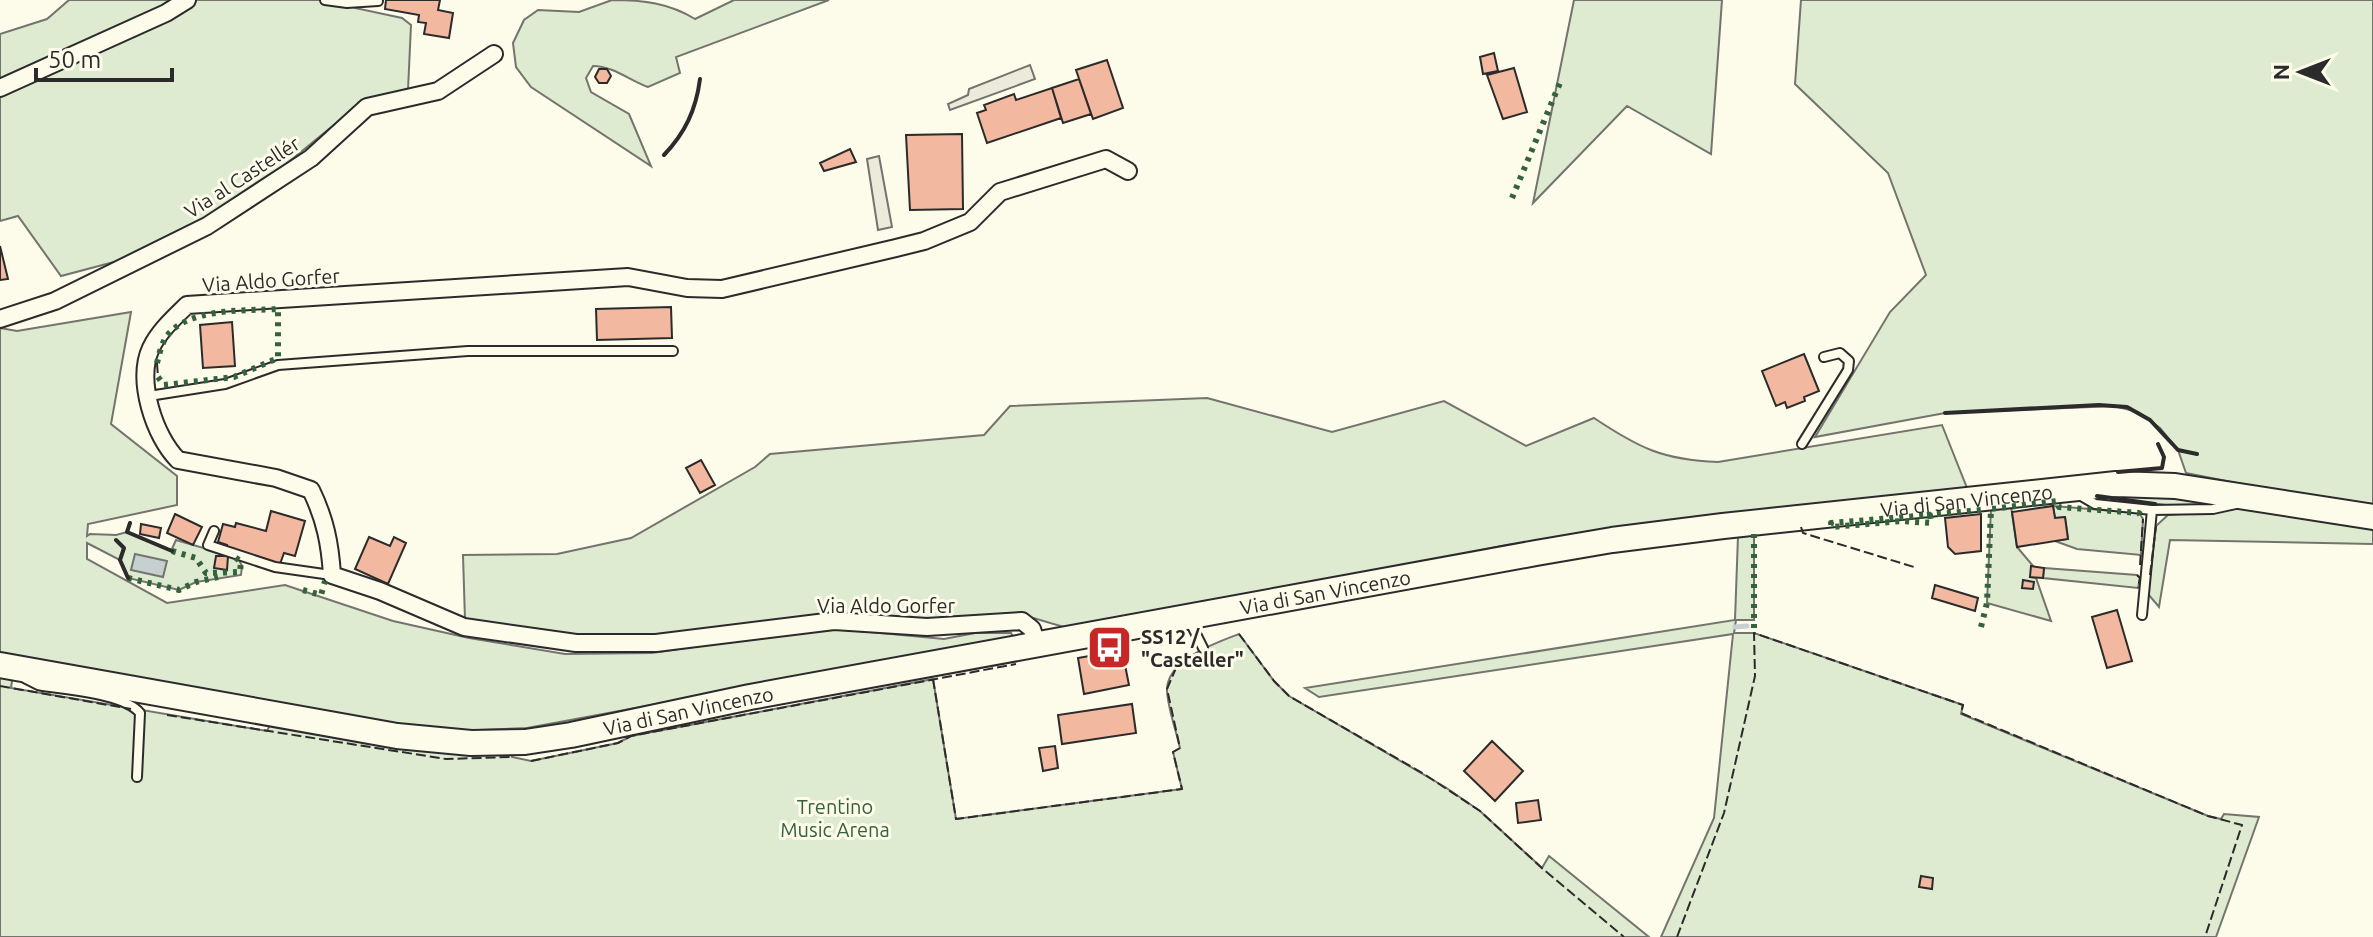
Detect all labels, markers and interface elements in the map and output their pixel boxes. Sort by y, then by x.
scale bar [36,32,172,82]
north arrow [2261,32,2341,112]
text: 50 m [48,46,101,73]
text: N [2268,64,2293,80]
street label: Via al Castellér [180,131,304,223]
street label: Via Aldo Gorfer [201,264,341,296]
street label: Via di San Vincenzo [1879,479,2054,521]
street label: Via di San Vincenzo [1238,565,1412,619]
street label: Via Aldo Gorfer [817,594,955,617]
bus stop icon: SS12 / "Casteller" [1086,624,1134,672]
place label: SS12 / "Casteller" [1141,625,1244,671]
street label: Via di San Vincenzo [601,681,775,739]
park label: Trentino Music Arena [780,795,890,841]

